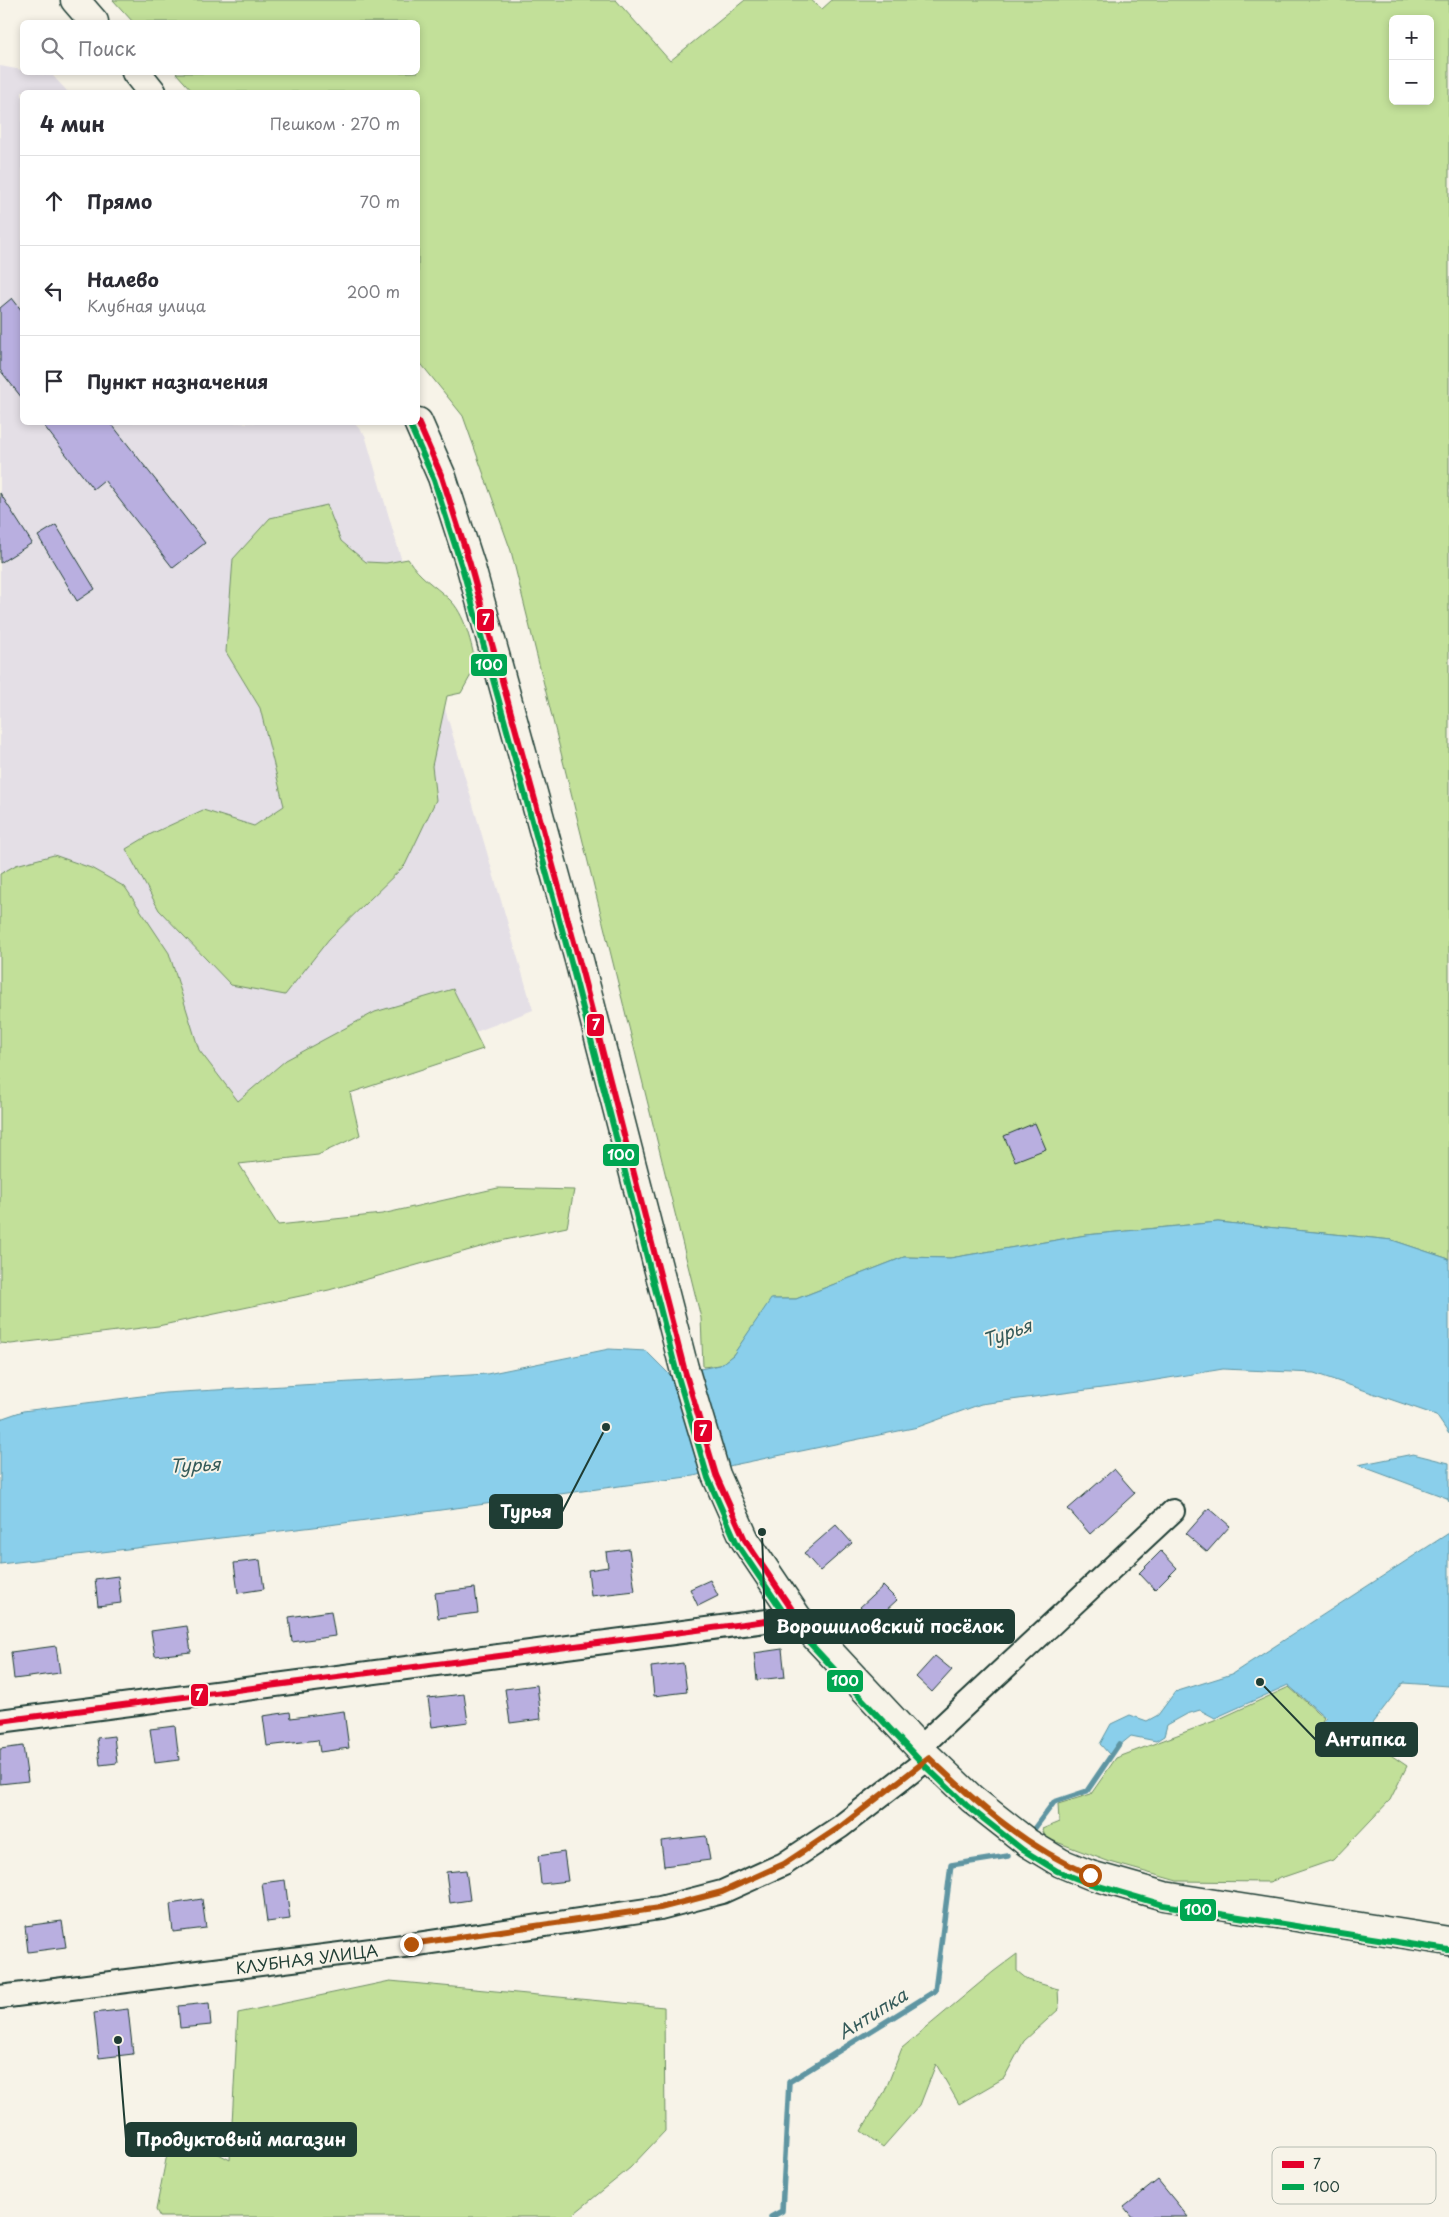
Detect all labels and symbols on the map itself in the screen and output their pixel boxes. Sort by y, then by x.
line badge: 7 [476,608,495,632]
text: 7 [482,609,491,630]
line badge: 100 [470,653,508,677]
text: 100 [475,654,503,675]
line badge: 7 [586,1013,605,1037]
text: 7 [592,1014,601,1035]
line badge: 100 [602,1143,640,1167]
text: 100 [607,1144,635,1165]
water label: Турья [979,1311,1036,1353]
line badge: 7 [693,1419,713,1443]
text: 7 [699,1420,708,1441]
water label: Турья [169,1450,222,1478]
callout: Турья [490,1495,562,1528]
text: Турья [500,1497,552,1524]
callout: Ворошиловский посёлок [765,1610,1014,1643]
text: Ворошиловский посёлок [776,1612,1005,1639]
line badge: 100 [826,1669,864,1693]
text: 100 [831,1670,859,1691]
line badge: 7 [190,1683,209,1707]
text: 7 [195,1684,204,1705]
callout: Антипка [1316,1723,1417,1756]
text: Антипка [1325,1725,1407,1752]
route start [1079,1864,1102,1887]
line badge: 100 [1179,1898,1217,1922]
text: 100 [1184,1899,1212,1920]
route end [400,1933,423,1956]
street label: КЛУБНАЯ УЛИЦА [234,1937,379,1979]
water label: Антипка [832,1981,913,2045]
callout: Продуктовый магазин [126,2123,356,2156]
text: Продуктовый магазин [136,2125,346,2152]
legend [1272,2147,1436,2204]
text: 7 [1313,2153,1321,2174]
text: 100 [1313,2176,1340,2197]

